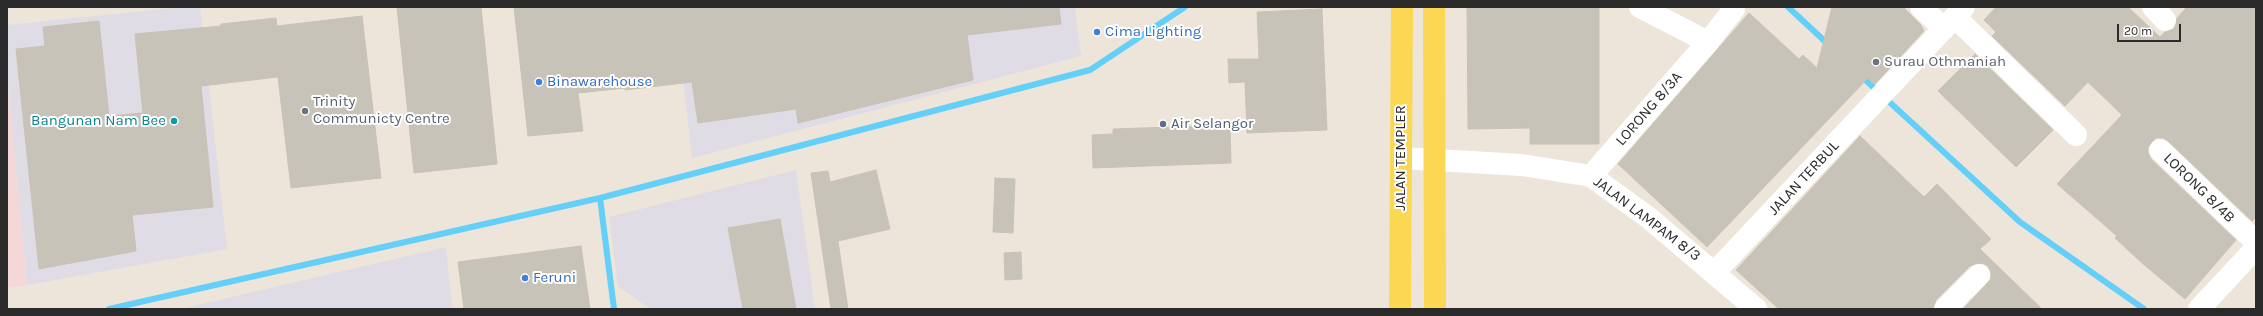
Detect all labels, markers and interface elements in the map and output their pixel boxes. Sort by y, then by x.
scale bar [2119,16,2183,42]
place label: Cima Lighting [1105,23,1201,41]
text: 20 m [2124,24,2152,38]
marker: Cima Lighting [1092,27,1102,37]
place label: Surau Othmaniah [1884,53,2006,71]
marker: Surau Othmaniah [1871,57,1881,67]
street label: LORONG 8/3A [1612,68,1686,150]
place label: Binawarehouse [547,73,652,91]
marker: Binawarehouse [534,77,544,87]
place label: Trinity Communicty Centre [313,93,450,128]
street label: JALAN TEMPLER [1392,105,1410,211]
marker: Trinity Communicty Centre [300,106,310,116]
place label: Bangunan Nam Bee [31,112,166,130]
place label: Air Selangor [1171,115,1253,133]
marker: Bangunan Nam Bee [169,116,179,126]
marker: Air Selangor [1158,119,1168,129]
street label: JALAN TERBUL [1765,137,1843,219]
street label: LORONG 8/4B [2160,149,2238,227]
street label: JALAN LAMPAM 8/3 [1590,173,1704,265]
place label: Feruni [533,269,576,287]
marker: Feruni [520,273,530,283]

